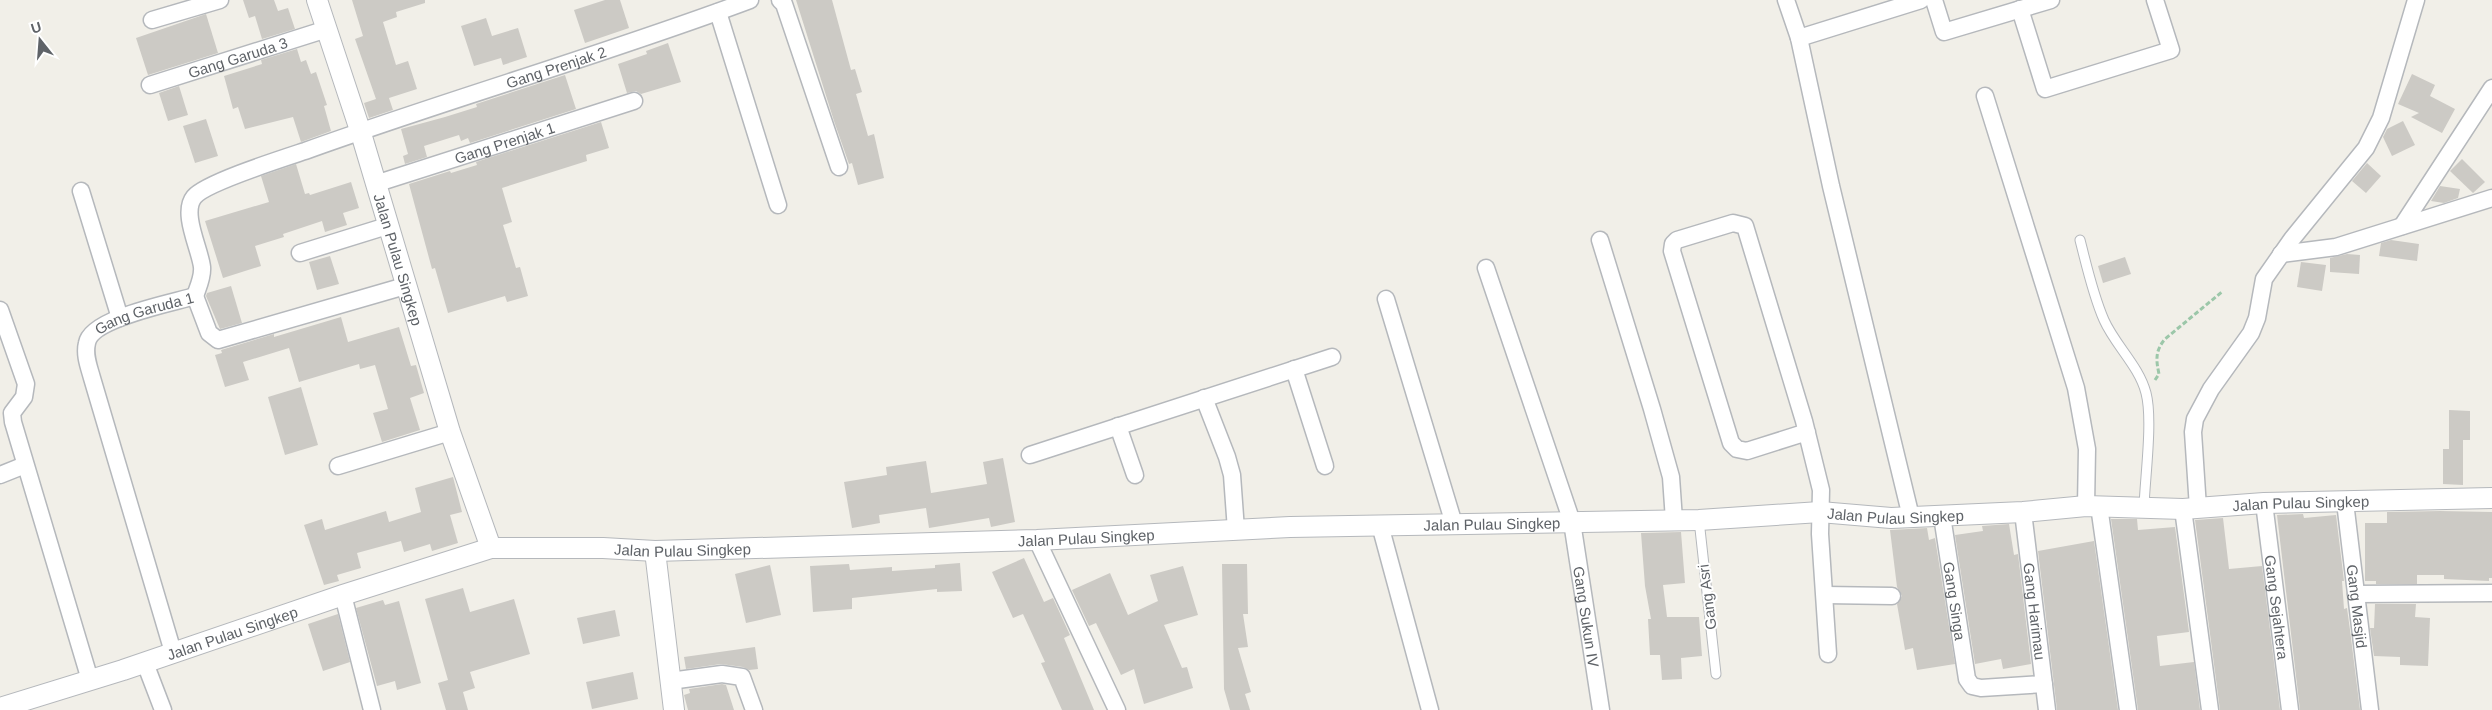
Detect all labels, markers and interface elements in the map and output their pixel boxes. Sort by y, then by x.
north arrow [15,15,65,65]
text: U [29,18,43,37]
street label: Gang Garuda 3 [186,34,290,81]
street label: Gang Prenjak 2 [504,43,608,91]
street label: Gang Prenjak 1 [452,118,557,167]
street label: Jalan Pulau Singkep [371,191,426,327]
street label: Gang Garuda 1 [91,288,195,337]
street label: Jalan Pulau Singkep [2232,492,2369,514]
street label: Jalan Pulau Singkep [1826,504,1964,527]
street label: Jalan Pulau Singkep [1423,514,1560,533]
street label: Jalan Pulau Singkep [1018,525,1155,549]
street label: Jalan Pulau Singkep [614,540,751,560]
street label: Gang Sejahtera [2262,554,2292,661]
street label: Gang Singa [1941,561,1970,642]
street label: Gang Harimau [2021,562,2049,661]
street label: Gang Asri [1695,563,1719,631]
street label: Gang Masjid [2344,563,2371,649]
street label: Gang Sukun IV [1570,565,1603,668]
street label: Jalan Pulau Singkep [165,603,300,663]

